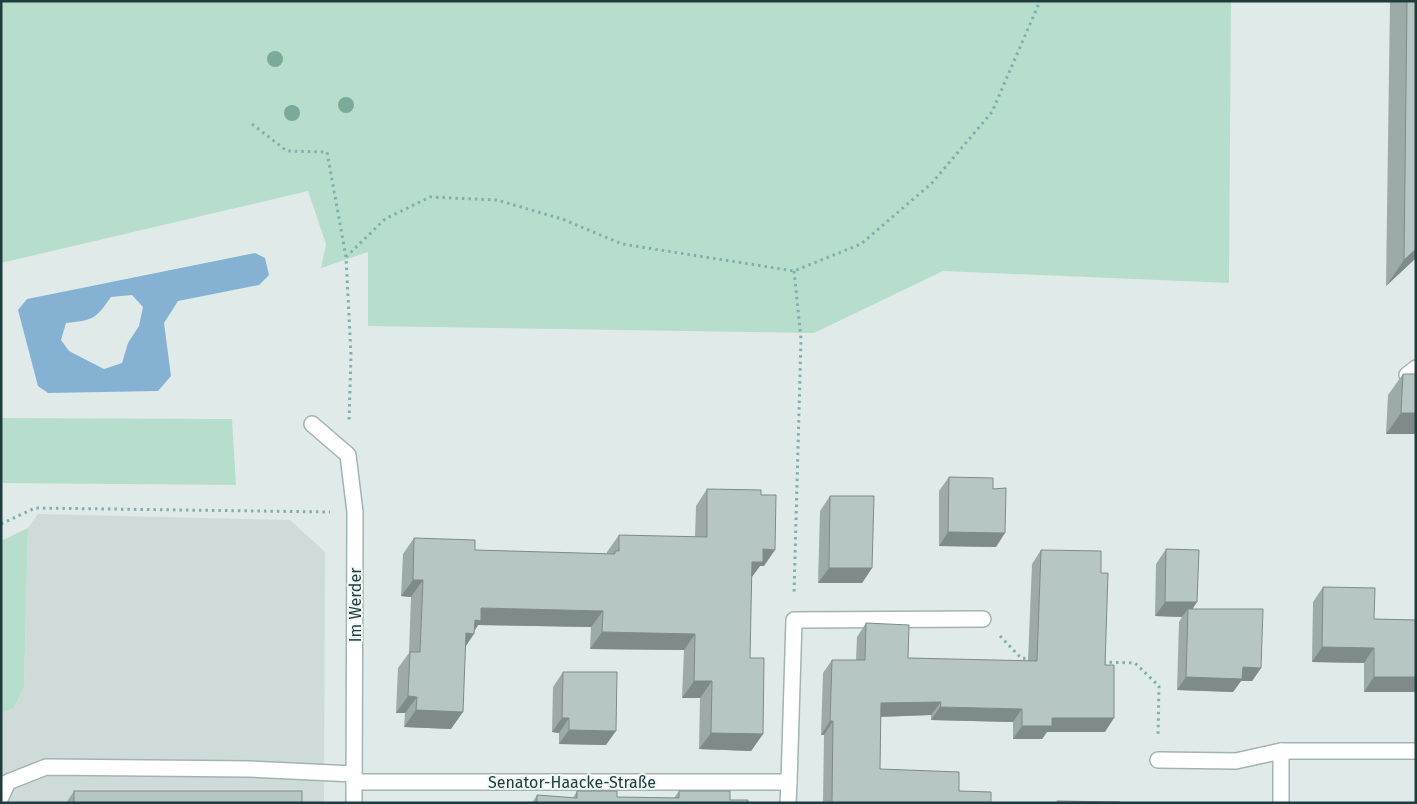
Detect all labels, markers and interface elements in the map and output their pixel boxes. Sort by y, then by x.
street label: Im Werder [346,567,365,642]
street label: Senator-Haacke-Straße [488,773,656,792]

